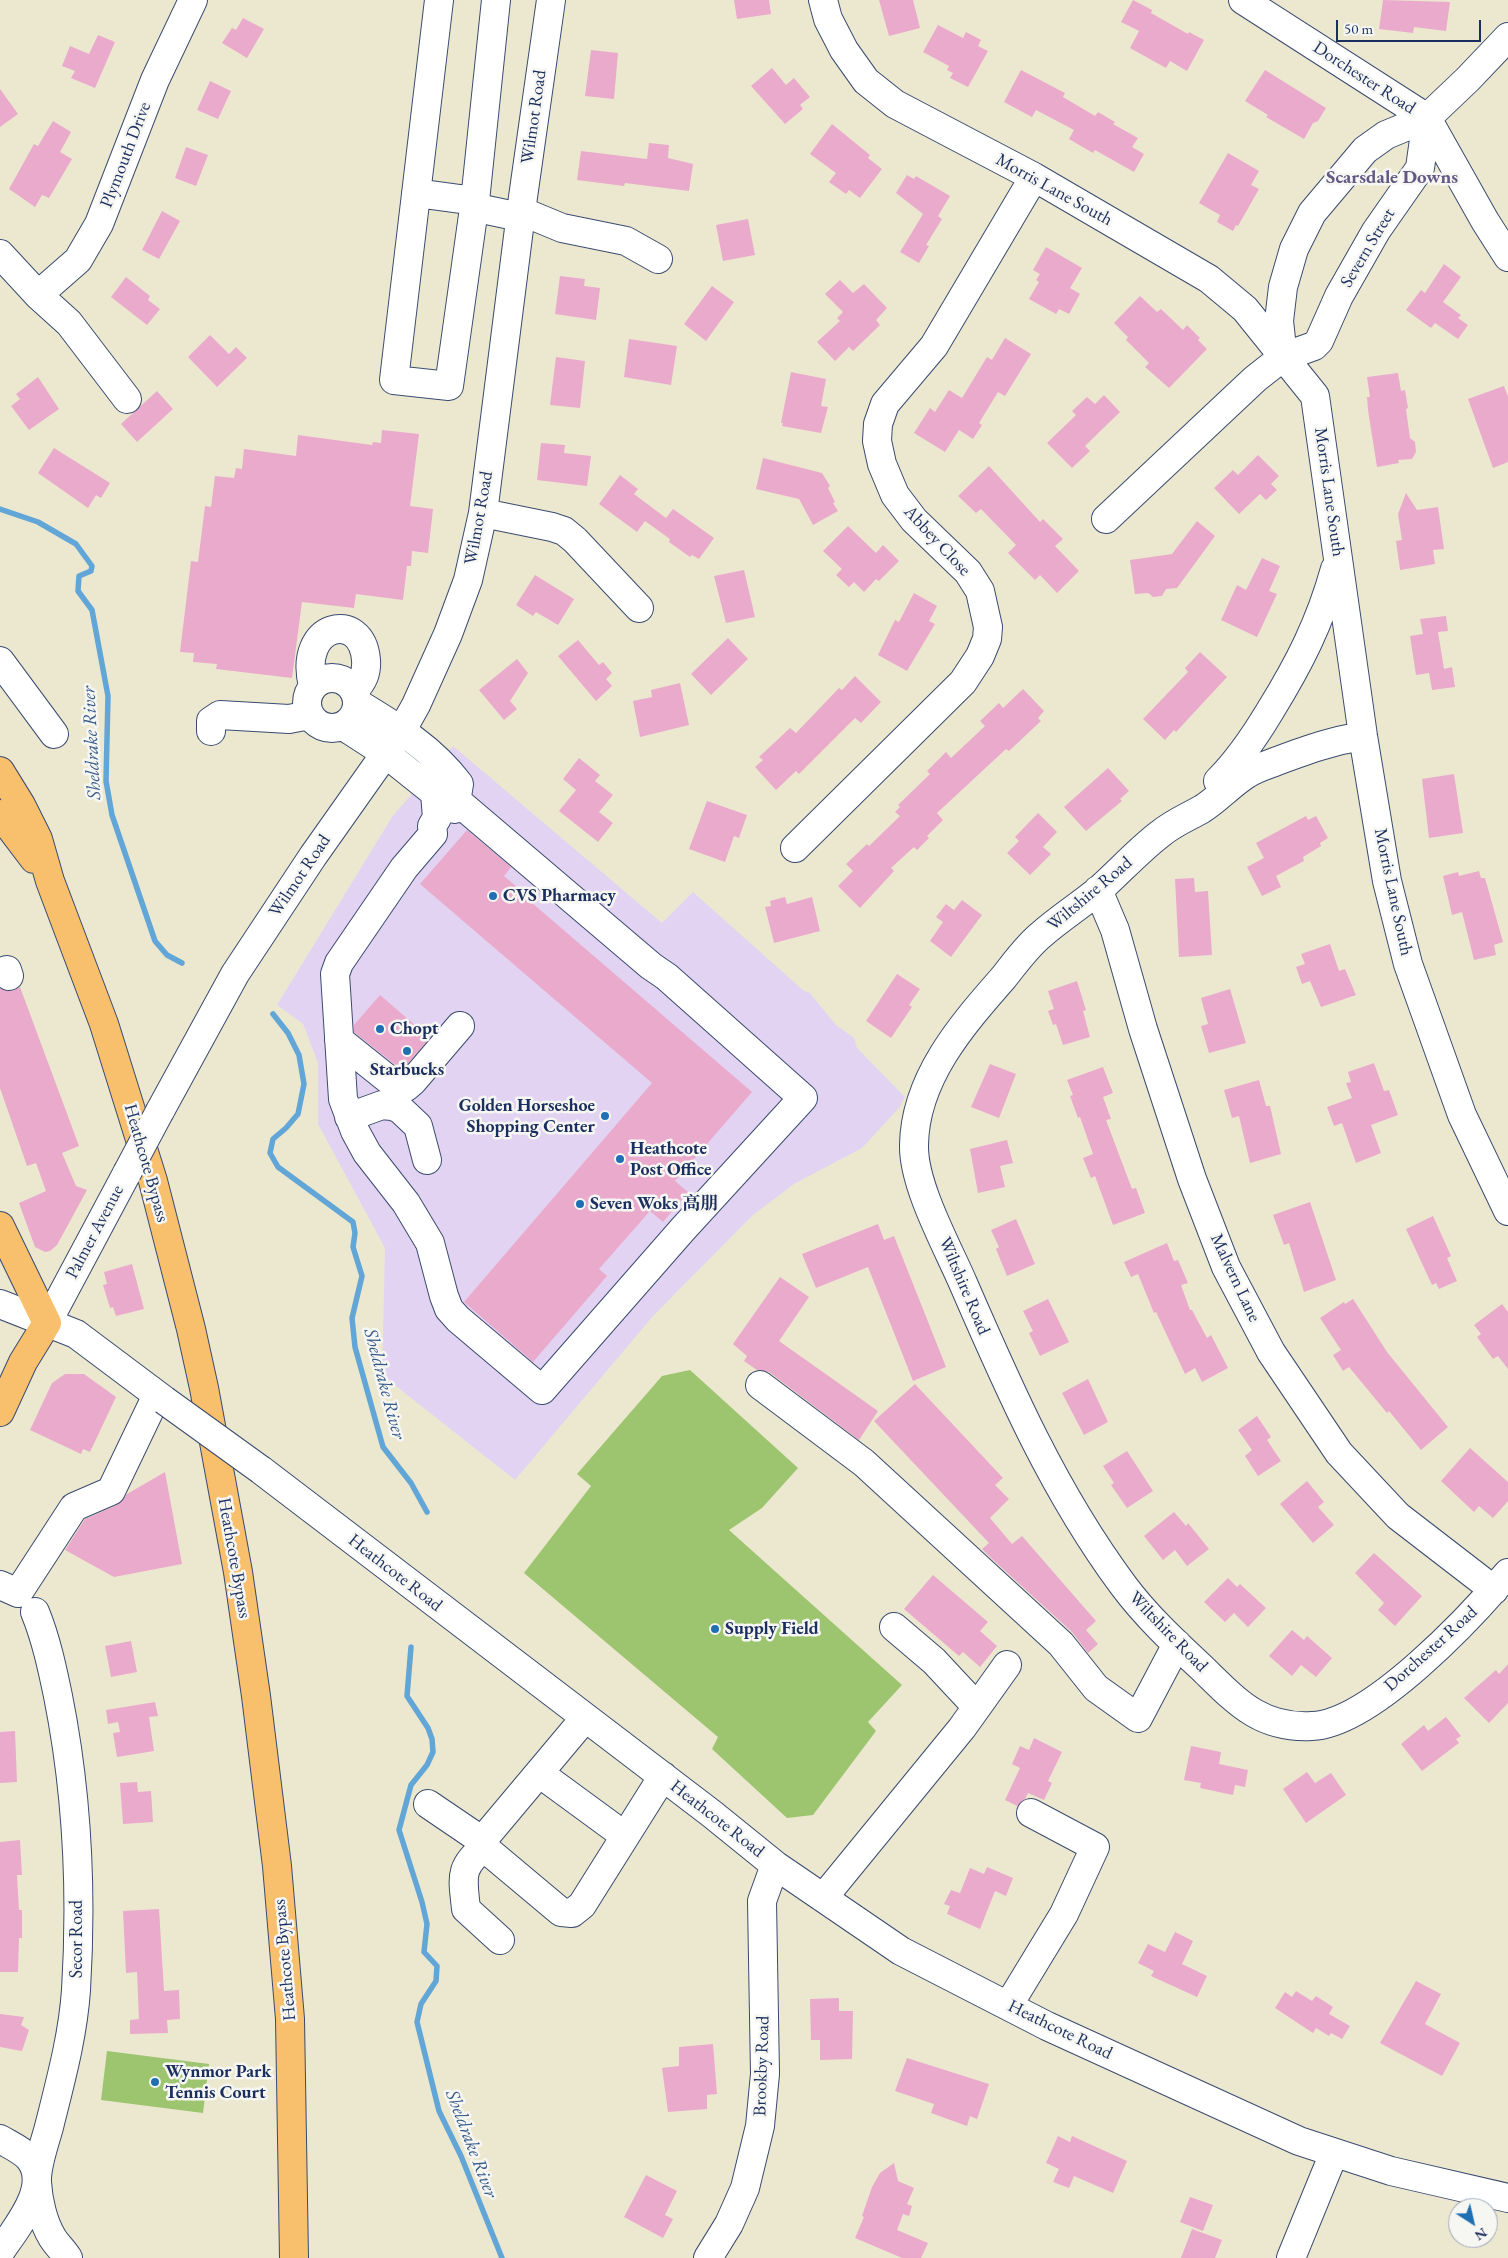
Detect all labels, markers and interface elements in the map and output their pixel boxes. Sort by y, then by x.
scale bar [1338,10,1483,42]
text: 50 m [1344,19,1373,38]
street label: Dorchester Road [1309,37,1419,119]
street label: Wilmot Road [517,69,551,165]
street label: Plymouth Drive [96,99,156,211]
street label: Morris Lane South [992,149,1116,231]
district label: Scarsdale Downs [1326,167,1458,189]
street label: Severn Street [1336,205,1400,291]
street label: Morris Lane South [1309,426,1349,558]
street label: Wilmot Road [460,469,498,567]
street label: Abbey Close [899,501,975,581]
water label: Sheldrake River [78,686,106,800]
street label: Morris Lane South [1369,826,1417,958]
street label: Wilmot Road [265,831,335,921]
street label: Wiltshire Road [1043,852,1137,936]
place label: CVS Pharmacy [503,885,616,907]
marker: CVS Pharmacy [487,890,499,902]
place label: Chopt [390,1018,438,1040]
marker: Chopt [374,1023,386,1035]
marker: Starbucks [401,1045,413,1057]
place label: Starbucks [370,1059,444,1081]
place label: Golden Horseshoe Shopping Center [459,1095,595,1138]
street label: Heathcote Bypass [119,1101,173,1225]
marker: Golden Horseshoe Shopping Center [599,1110,611,1122]
place label: Heathcote Post Office [630,1138,712,1180]
marker: Heathcote Post Office [614,1153,626,1165]
street label: Palmer Avenue [61,1182,129,1282]
place label: Seven Woks 高朋 [590,1193,718,1215]
marker: Seven Woks 高朋 [574,1198,586,1210]
street label: Malvern Lane [1205,1230,1265,1326]
street label: Wiltshire Road [934,1234,994,1338]
water label: Sheldrake River [358,1326,410,1442]
street label: Heathcote Bypass [213,1496,255,1620]
street label: Heathcote Road [344,1530,446,1616]
street label: Wiltshire Road [1124,1587,1212,1677]
street label: Dorchester Road [1380,1602,1482,1696]
place label: Supply Field [725,1618,819,1640]
marker: Supply Field [709,1623,721,1635]
street label: Heathcote Road [666,1776,768,1862]
street label: Heathcote Bypass [269,1898,301,2022]
street label: Secor Road [66,1900,88,1978]
street label: Heathcote Road [1004,1995,1116,2065]
street label: Brookby Road [749,2015,775,2117]
place label: Wynmor Park Tennis Court [165,2061,271,2104]
marker: Wynmor Park Tennis Court [149,2076,161,2088]
water label: Sheldrake River [440,2087,502,2201]
north arrow [1448,2198,1498,2248]
text: N [1471,2224,1491,2245]

